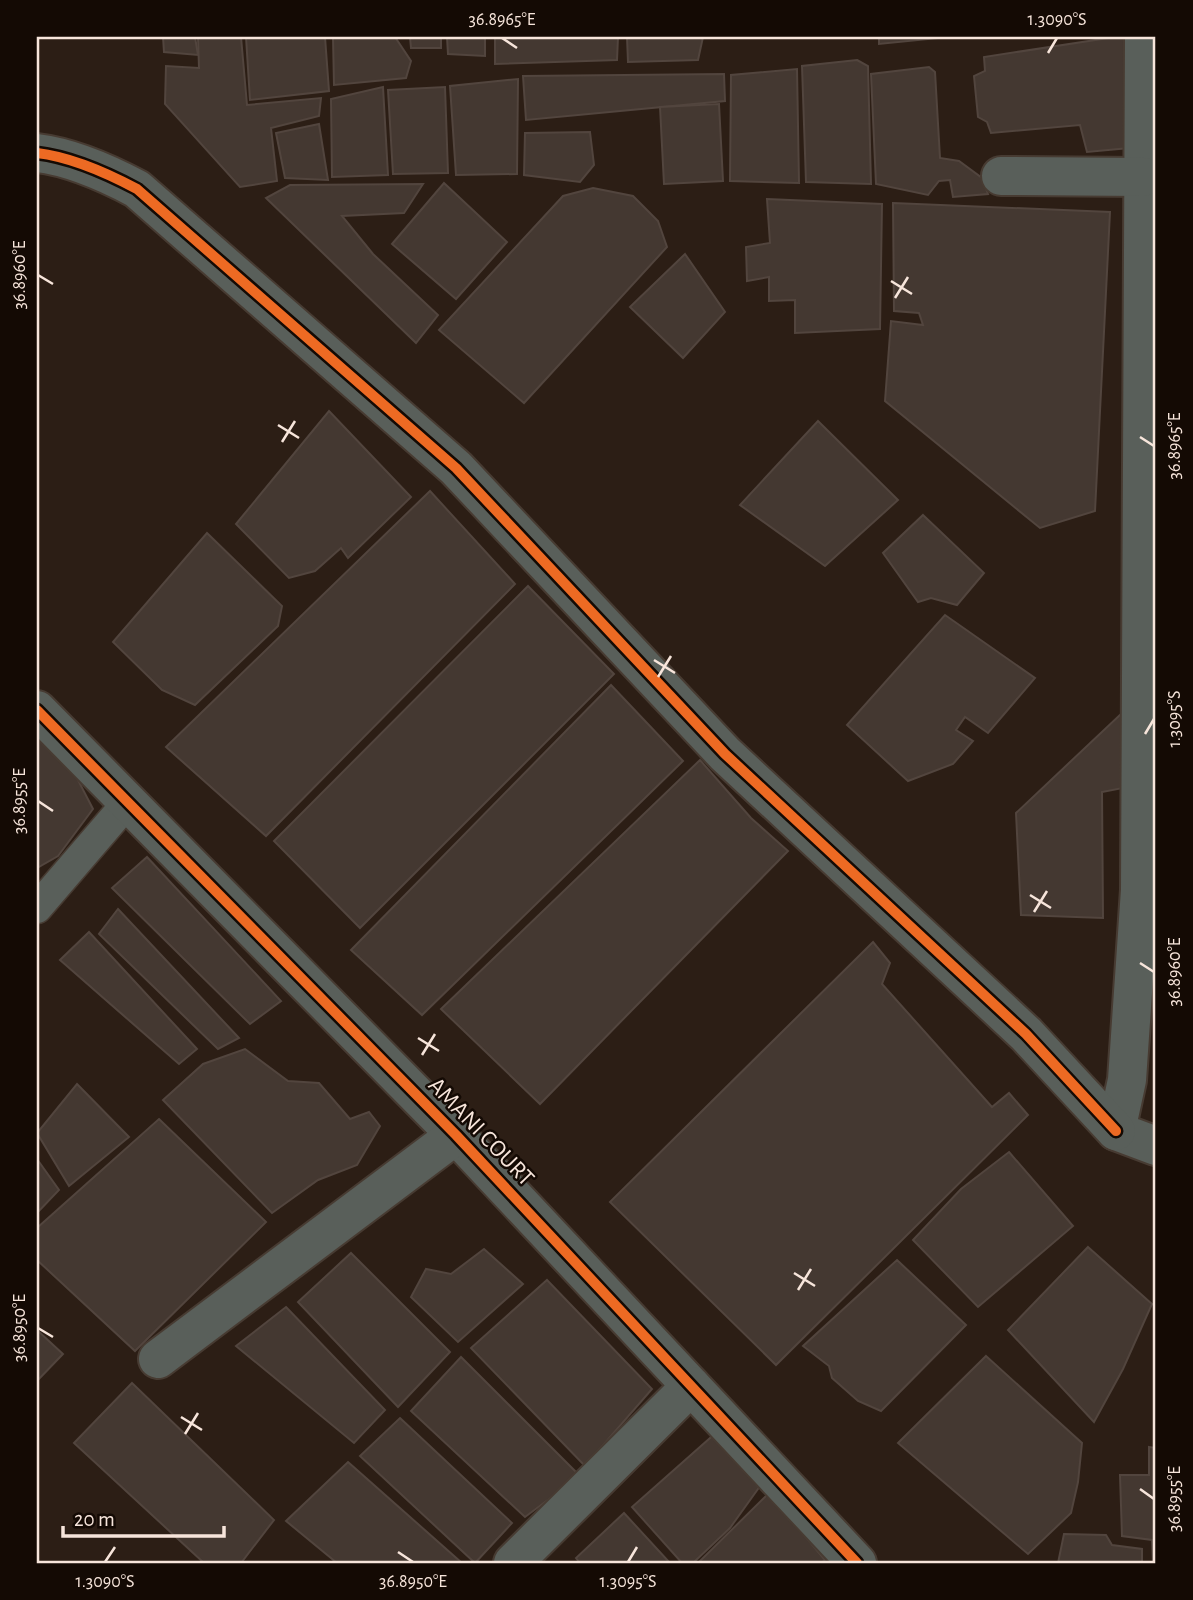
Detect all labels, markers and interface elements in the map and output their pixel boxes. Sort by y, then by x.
text: 36.8965°E [469,11,536,29]
text: 1.3090°S [1028,11,1086,29]
text: 36.8960°E [11,240,29,309]
text: 36.8965°E [1166,412,1184,479]
text: 1.3095°S [1166,691,1184,748]
text: 36.8955°E [11,768,29,834]
text: 36.8960°E [1166,937,1184,1006]
street label: AMANI COURT [424,1073,539,1191]
text: 36.8950°E [11,1294,29,1362]
text: 36.8955°E [1166,1466,1184,1532]
scale bar [63,1495,224,1539]
text: 20 m [74,1509,115,1530]
text: 1.3090°S [76,1573,134,1591]
text: 36.8950°E [379,1573,447,1591]
text: 1.3095°S [600,1573,657,1591]

